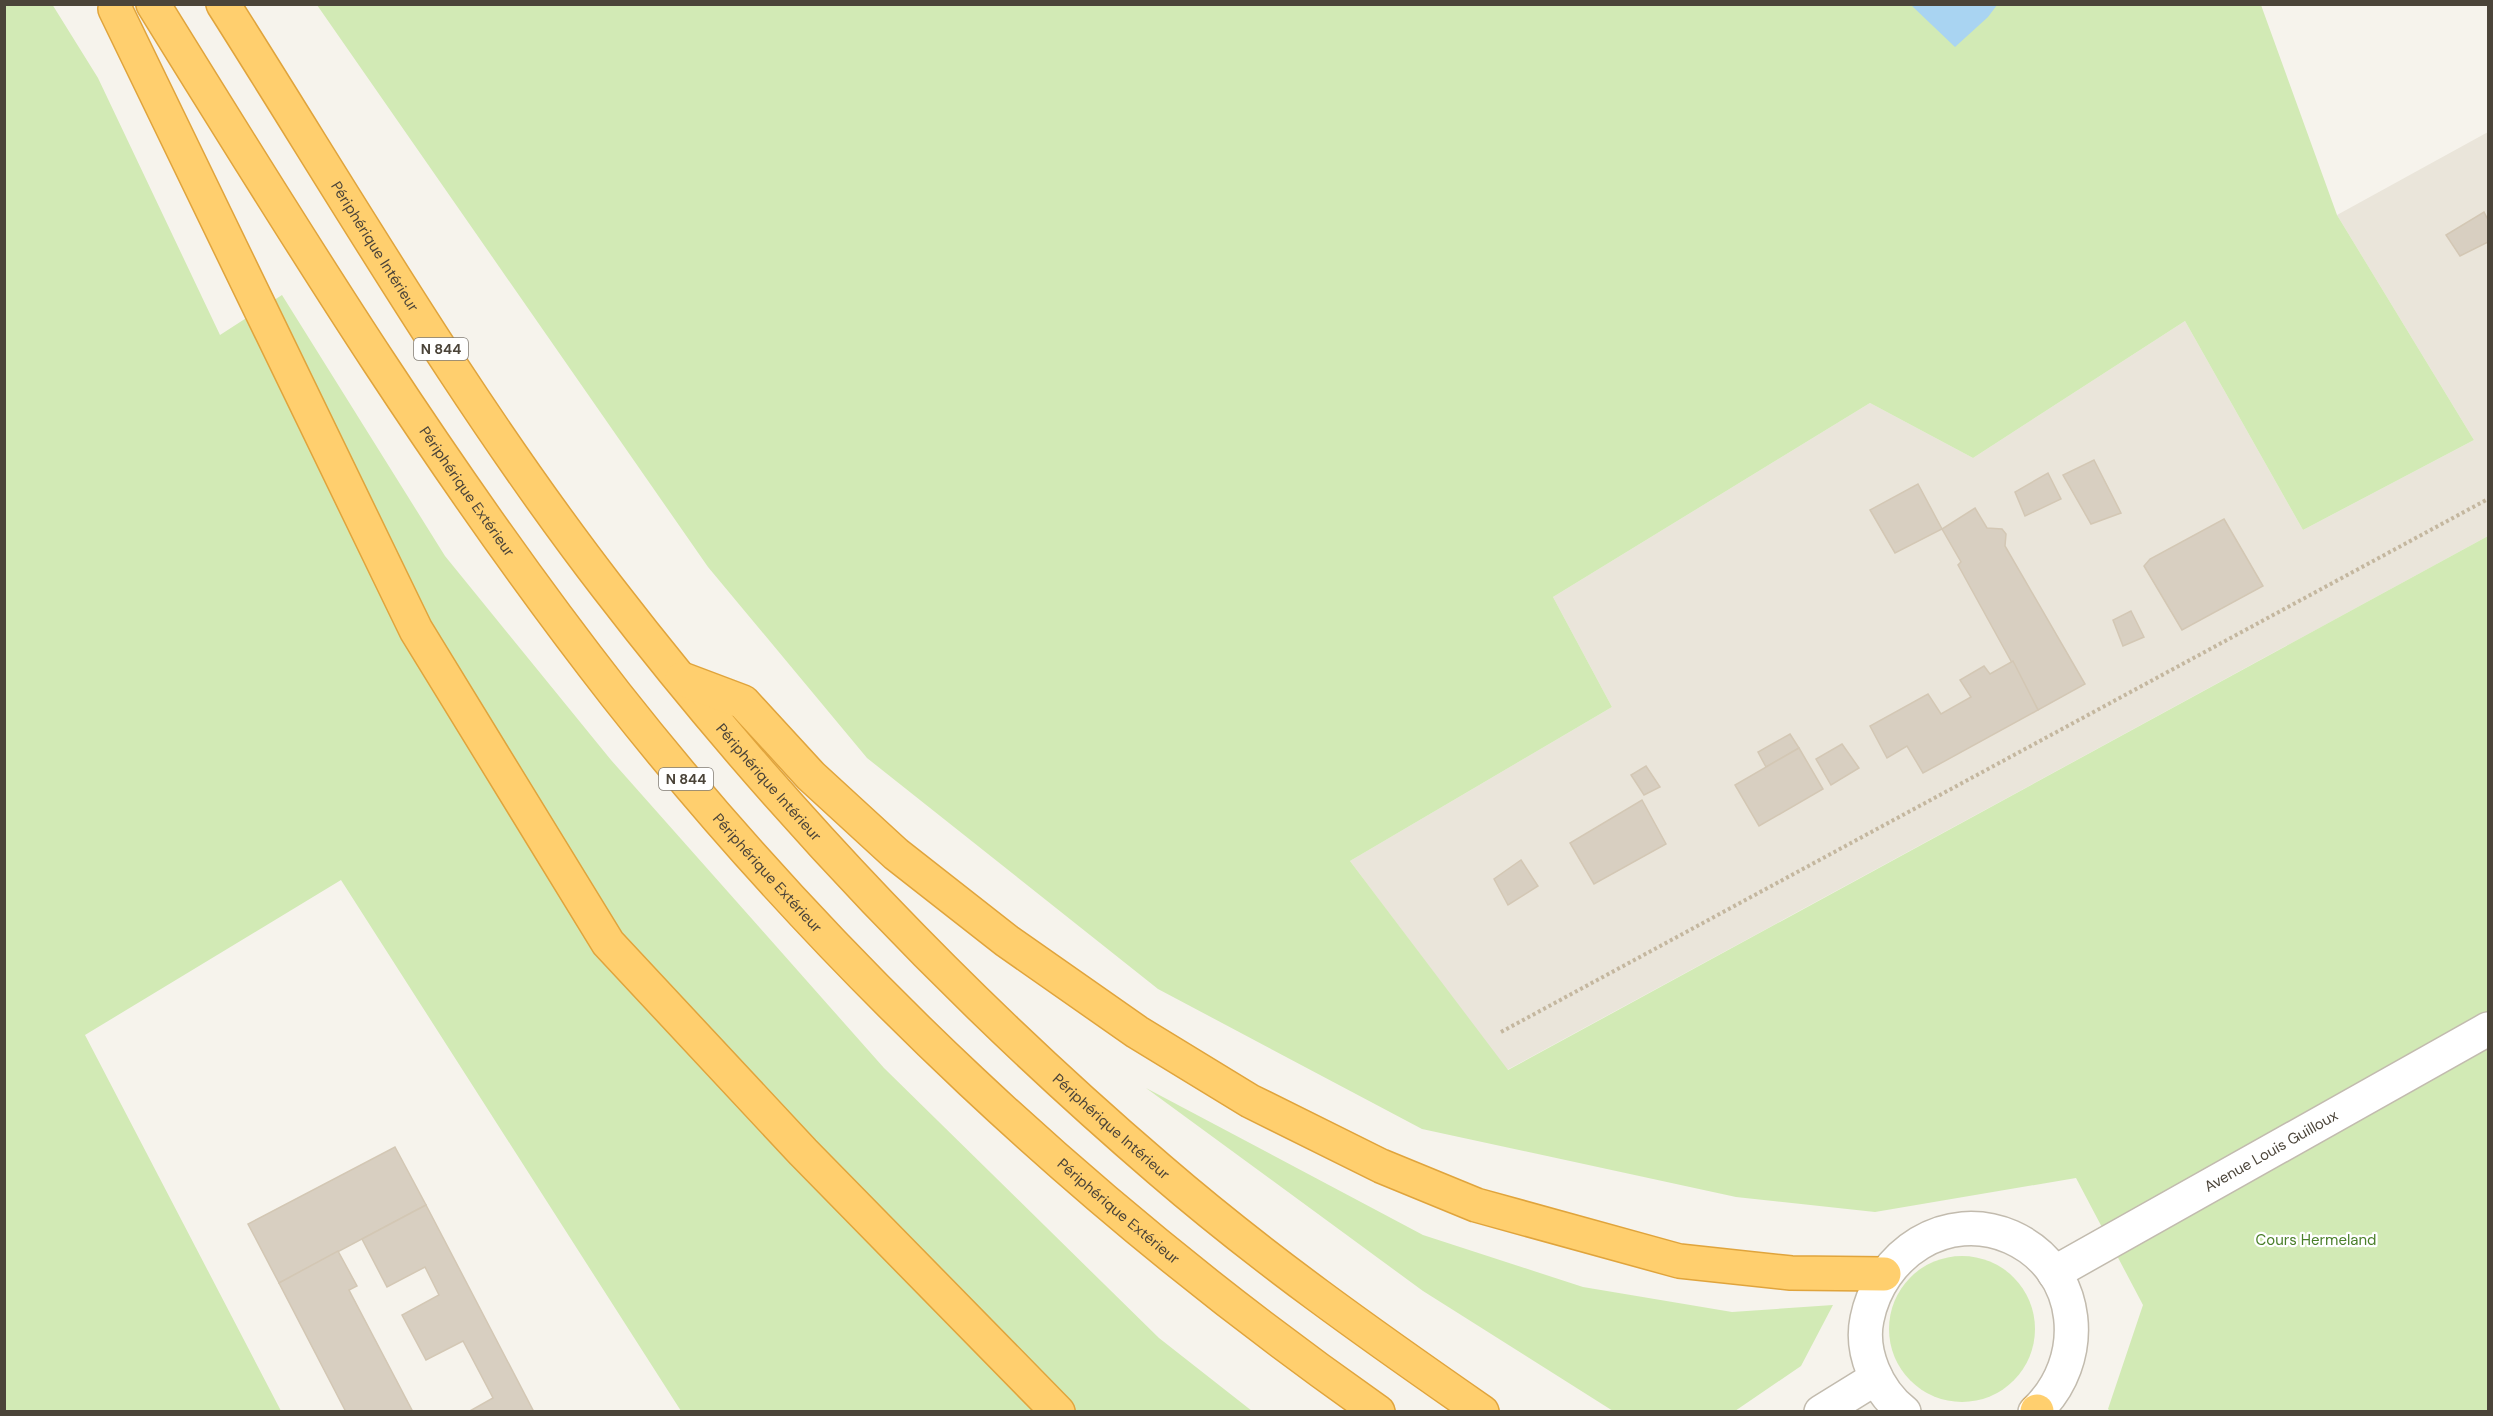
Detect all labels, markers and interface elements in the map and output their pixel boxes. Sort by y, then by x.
street label: Périphérique Intérieur [326,177,424,316]
road number: N 844 [414,338,468,360]
street label: Périphérique Extérieur [415,423,519,561]
street label: Périphérique Intérieur [711,719,826,846]
road number: N 844 [659,768,713,790]
street label: Périphérique Extérieur [708,809,827,937]
street label: Périphérique Intérieur [1048,1069,1174,1184]
street label: Avenue Louis Guilloux [2201,1105,2342,1197]
street label: Périphérique Extérieur [1053,1154,1184,1269]
park label: Cours Hermeland [2255,1230,2377,1250]

